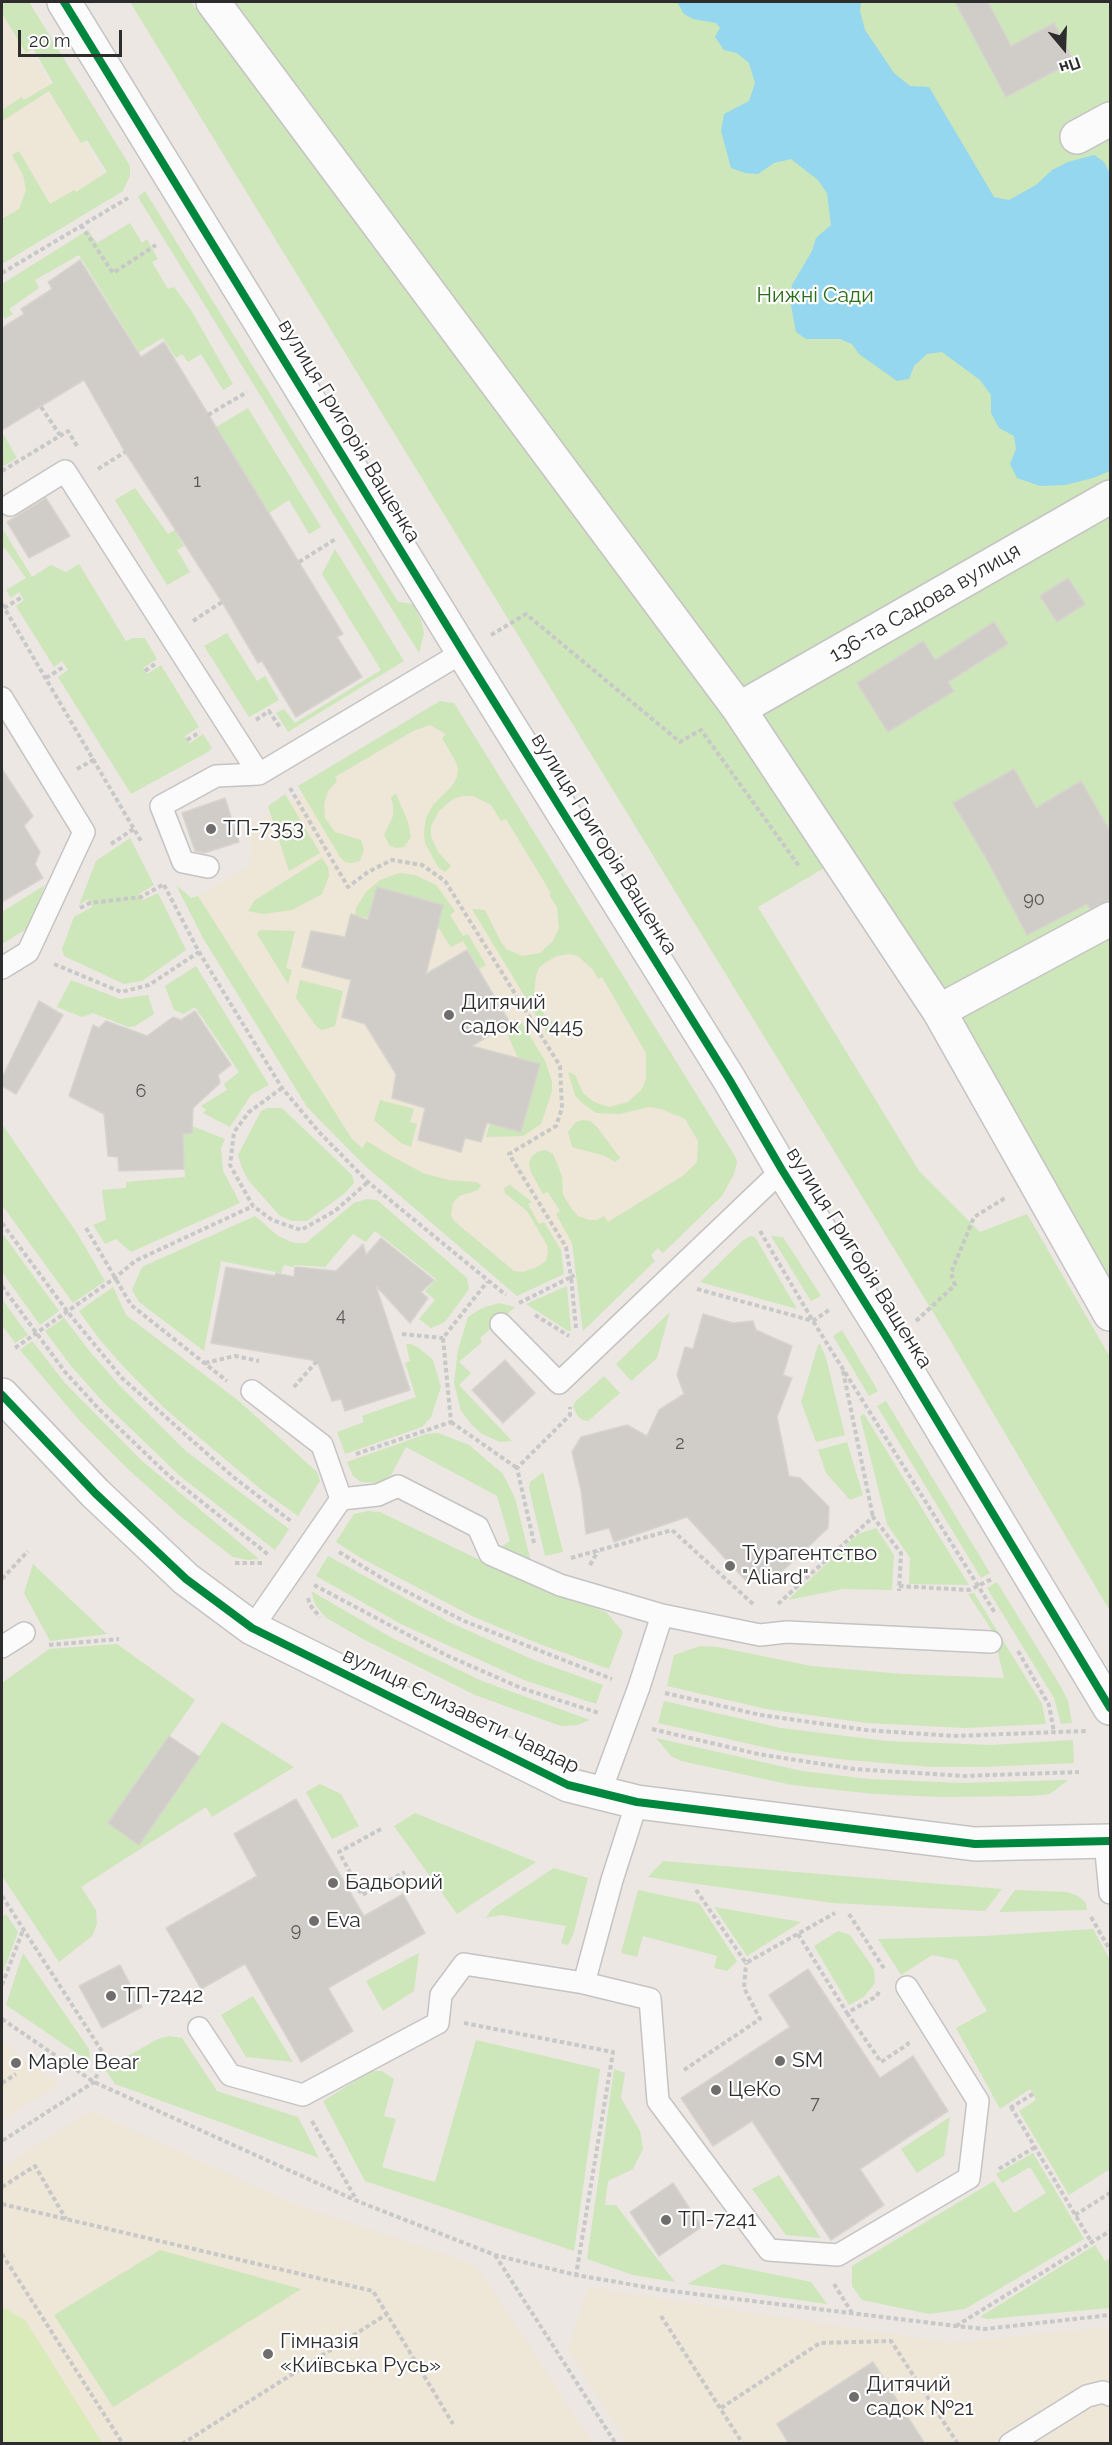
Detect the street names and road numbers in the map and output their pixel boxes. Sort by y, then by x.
street label: вулиця Григорія Ващенка [272,315,426,547]
street label: 136-та Садова вулиця [825,538,1025,668]
street label: вулиця Григорія Ващенка [525,729,683,959]
street label: вулиця Григорія Ващенка [780,1143,938,1373]
street label: вулиця Єлизавети Чавдар [339,1643,583,1779]

